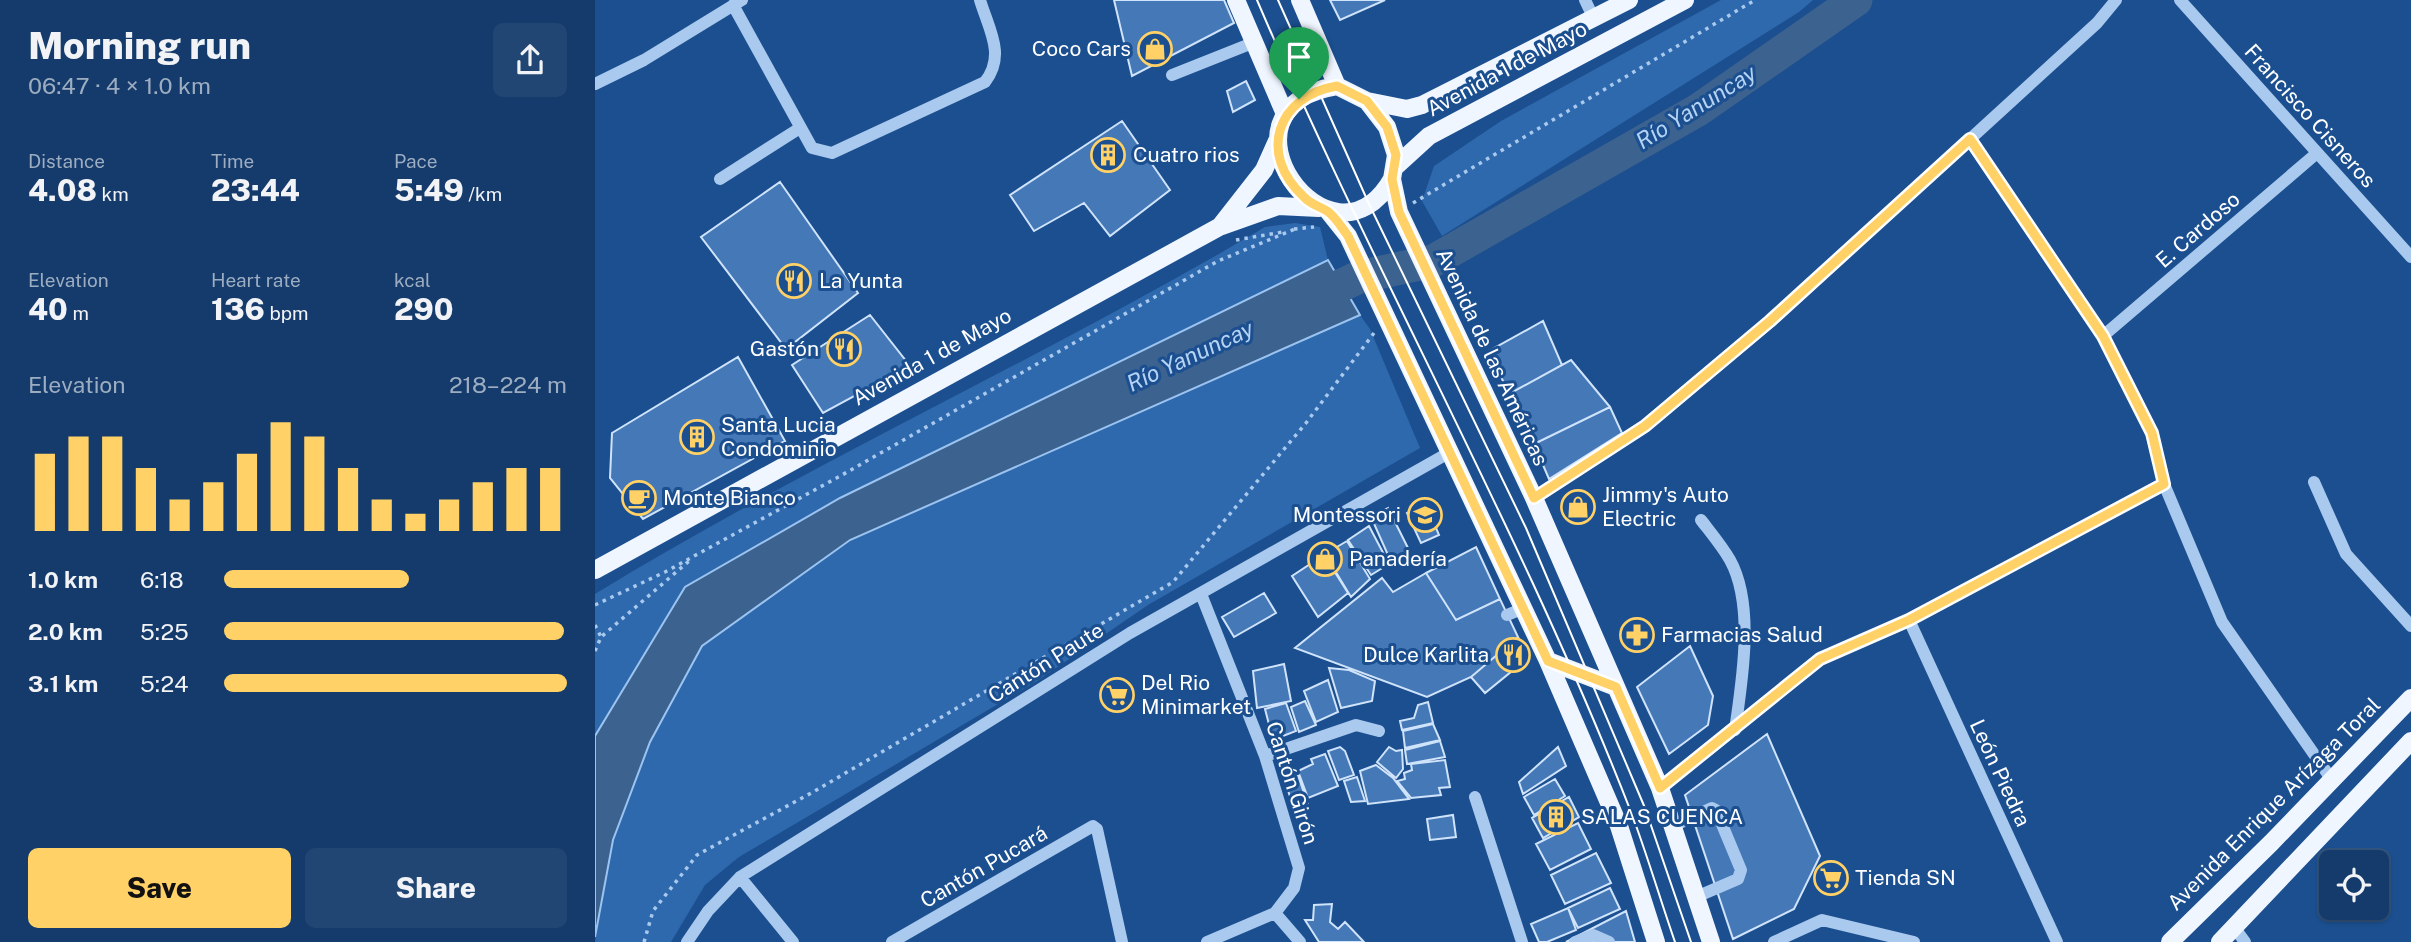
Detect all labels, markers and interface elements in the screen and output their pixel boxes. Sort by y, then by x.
street label: Avenida 1 de Mayo [1422,16,1591,121]
text: Morning run [28,23,251,68]
button: share [493,23,567,97]
pin [1269,27,1329,99]
shop icon: Coco Cars [1136,30,1174,68]
place label: Coco Cars [1032,36,1131,61]
icon: arrive [1280,38,1318,76]
street label: Francisco Cisneros [2239,39,2381,192]
water label: Río Yanuncay [1631,58,1762,154]
text: 06:47 · 4 × 1.0 km [28,72,211,99]
building icon: Cuatro rios [1089,136,1127,174]
place label: Cuatro rios [1133,142,1240,167]
text: Distance [28,150,105,172]
text: Time [211,150,254,172]
text: Pace [394,150,437,172]
text: 4.08 [28,172,97,208]
text: 23:44 [211,172,300,208]
text: 5:49 [394,172,464,208]
text: km [97,183,129,205]
text: /km [464,183,502,205]
street label: E. Cardoso [2151,186,2245,273]
street label: Avenida de las Américas [1431,244,1554,469]
restaurant icon: La Yunta [775,262,813,300]
place label: La Yunta [819,268,903,293]
text: Elevation [28,269,109,291]
text: Heart rate [211,269,301,291]
text: kcal [394,269,431,291]
text: 40 [28,291,68,327]
text: 136 [211,291,265,327]
text: 290 [394,291,454,327]
text: m [68,302,89,324]
text: bpm [265,302,309,324]
street label: Avenida 1 de Mayo [848,302,1016,411]
water label: Río Yanuncay [1122,314,1259,397]
restaurant icon: Gastón [825,330,863,368]
place label: Gastón [750,336,819,361]
text: Elevation [28,371,126,398]
text: 218–224 m [449,371,567,398]
place label: Santa Lucia Condominio [721,412,837,461]
building icon: Santa Lucia Condominio [678,418,716,456]
cafe icon: Monte Bianco [620,479,658,517]
place label: Jimmy's Auto Electric [1602,482,1729,531]
place label: Monte Bianco [663,485,796,510]
shop icon: Jimmy's Auto Electric [1559,488,1597,526]
school or university icon: Montessori [1406,496,1444,534]
place label: Montessori [1293,502,1401,527]
shop icon: Panadería [1306,540,1344,578]
place label: Panadería [1349,546,1447,571]
text: 1.0 km [28,566,98,593]
text: 6:18 [140,566,184,593]
pharmacy icon: Farmacias Salud [1618,616,1656,654]
street label: Cantón Paute [983,617,1108,708]
text: 2.0 km [28,618,103,645]
text: 5:25 [140,618,189,645]
place label: Farmacias Salud [1661,622,1823,647]
restaurant icon: Dulce Karlita [1494,636,1532,674]
place label: Dulce Karlita [1363,642,1489,667]
text: 3.1 km [28,670,98,697]
text: 5:24 [140,670,189,697]
place label: Del Rio Minimarket [1141,670,1251,719]
supermarket icon: Del Rio Minimarket [1098,676,1136,714]
street label: Avenida Enrique Arízaga Toral [2162,692,2385,915]
street label: León Piedra [1965,715,2036,830]
street label: Cantón Girón [1261,718,1324,847]
building icon: SALAS CUENCA [1537,798,1575,836]
place label: SALAS CUENCA [1581,804,1743,829]
street label: Cantón Pucará [916,820,1052,913]
button: Save [28,848,291,928]
button: Share [305,848,567,928]
map controls [2319,850,2389,920]
button: locate [2319,850,2389,920]
supermarket icon: Tienda SN [1812,859,1850,897]
place label: Tienda SN [1855,865,1956,890]

